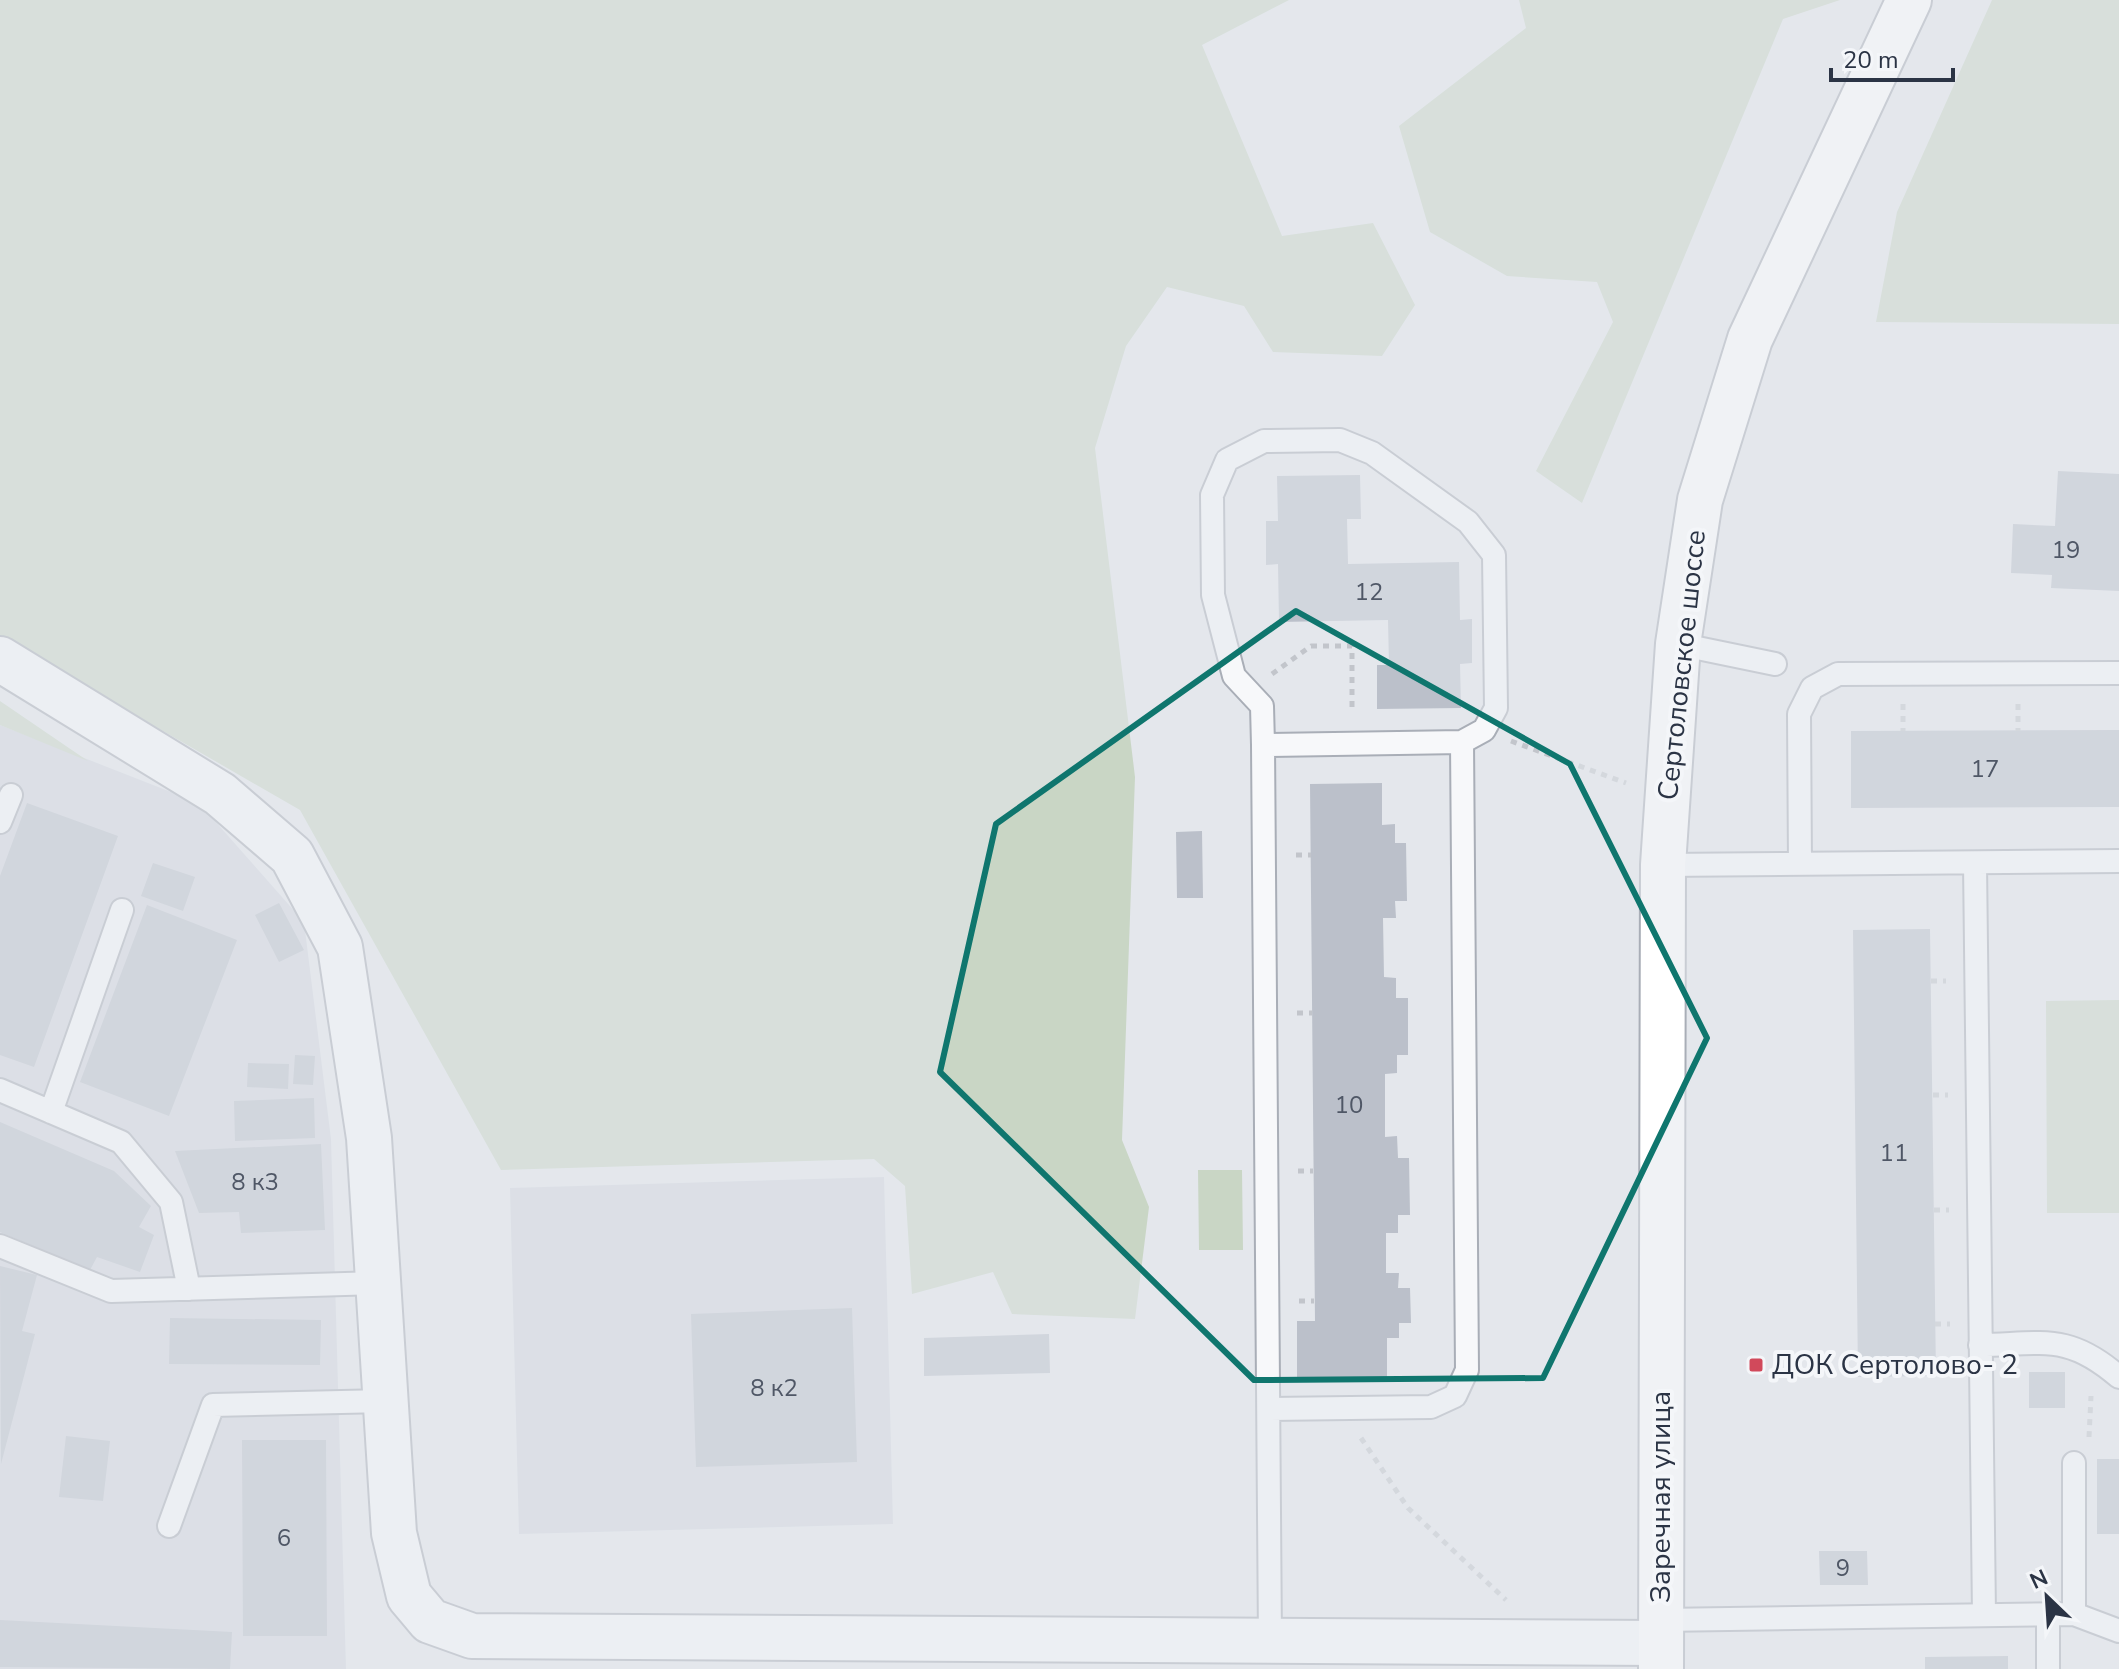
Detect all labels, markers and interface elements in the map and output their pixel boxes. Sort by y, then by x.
scale bar [1831,32,1953,82]
text: 20 m [1843,44,1899,76]
street label: Сертоловское шоссе [1649,528,1715,802]
house number: 19 [2052,534,2080,566]
house number: 12 [1355,576,1383,608]
house number: 17 [1971,753,1999,785]
house number: 10 [1335,1089,1363,1121]
house number: 11 [1880,1137,1908,1169]
house number: 8 к3 [231,1166,279,1198]
place label: ДОК Сертолово- 2 [1772,1346,2018,1384]
marker: ДОК Сертолово- 2 [1747,1356,1765,1374]
house number: 8 к2 [750,1372,798,1404]
street label: Заречная улица [1642,1391,1680,1603]
house number: 6 [277,1522,291,1554]
house number: 9 [1836,1552,1850,1584]
north arrow [2007,1557,2087,1637]
text: N [2025,1563,2053,1597]

